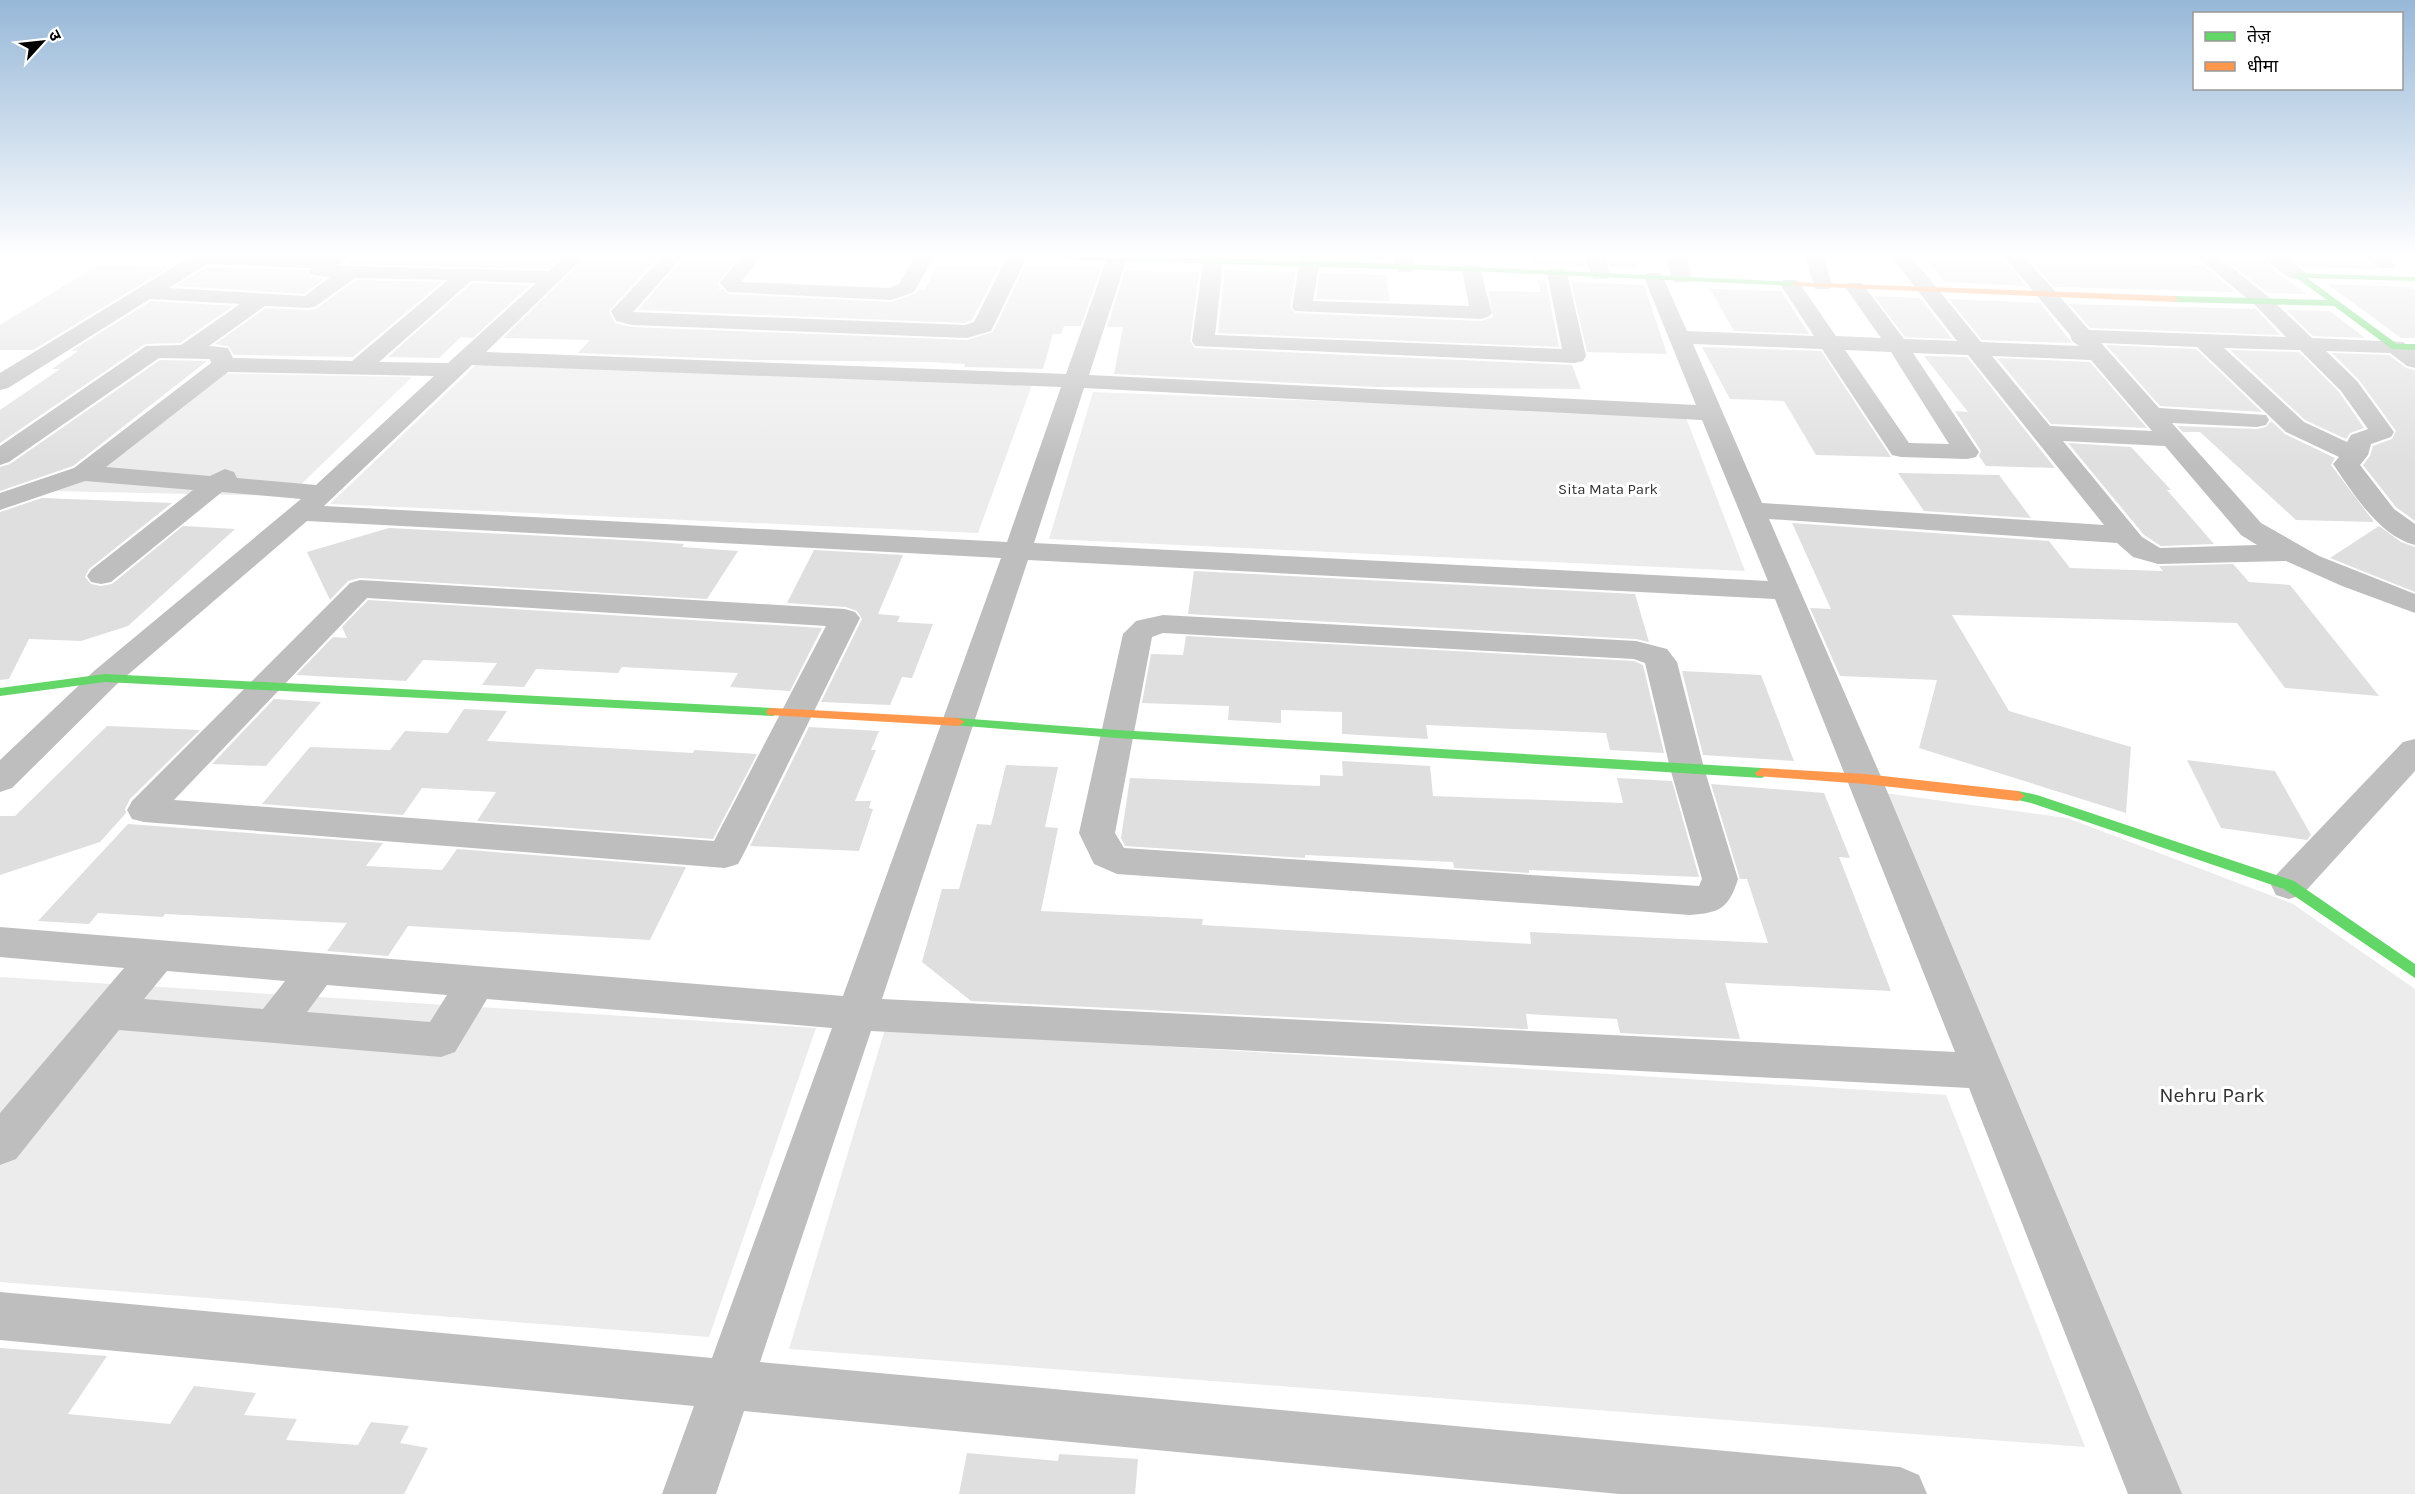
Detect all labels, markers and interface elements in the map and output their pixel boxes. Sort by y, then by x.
north arrow [12,12,72,72]
legend [2193,12,2403,90]
text: तेज़ [2247,25,2271,47]
text: उ [44,27,66,44]
text: धीमा [2247,55,2278,77]
park label: Sita Mata Park [1558,480,1658,498]
park label: Nehru Park [2159,1083,2265,1107]

